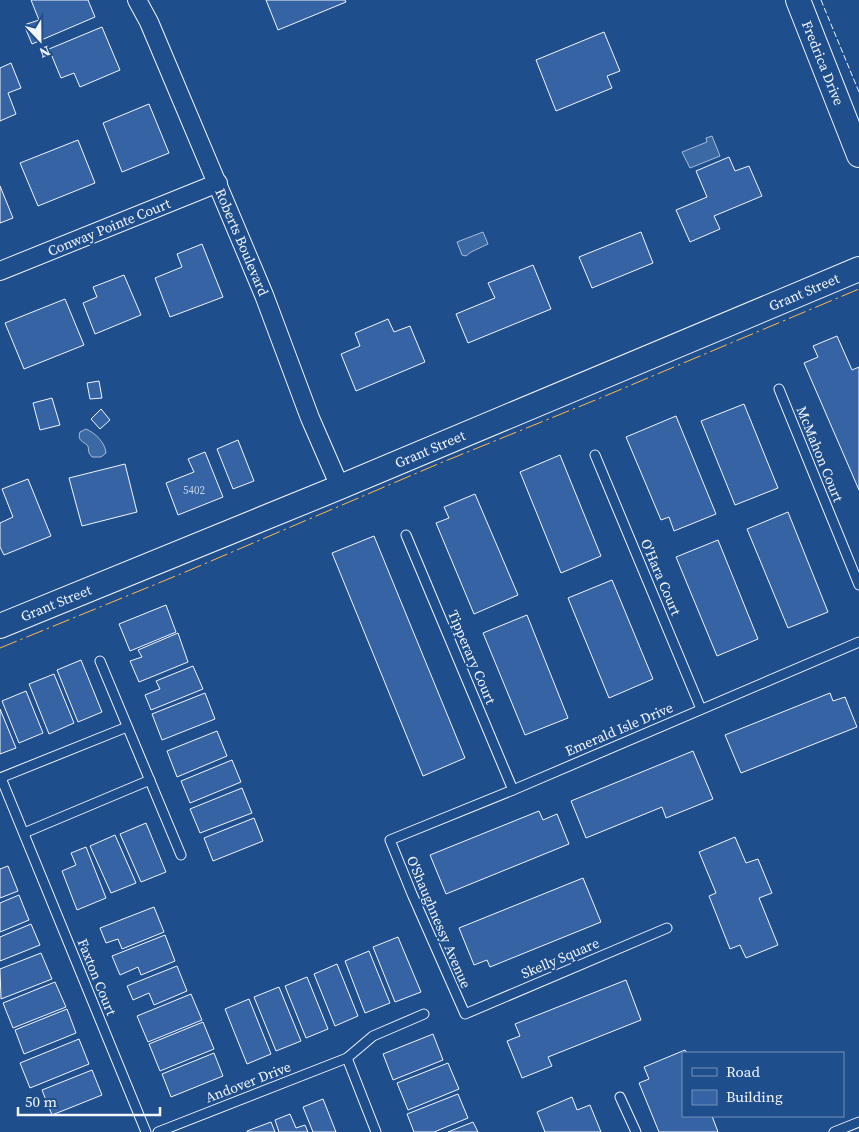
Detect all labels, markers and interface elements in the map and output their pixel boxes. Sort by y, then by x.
north arrow [15,15,65,65]
street label: Fredrica Drive [797,18,849,108]
text: N [36,41,53,63]
street label: Roberts Boulevard [210,185,274,299]
street label: Conway Pointe Court [45,193,174,261]
street label: Grant Street [766,268,843,316]
street label: McMahon Court [792,403,849,505]
street label: Grant Street [392,425,469,473]
house number: 5402 [183,483,205,498]
street label: O'Hara Court [636,536,686,619]
street label: Grant Street [18,580,95,626]
street label: Tipperary Court [443,607,501,708]
street label: Emerald Isle Drive [562,697,676,761]
street label: O'Shaughnessy Avenue [402,853,476,991]
street label: Skelly Square [518,933,602,983]
street label: Faxton Court [73,936,122,1019]
legend [682,1052,844,1117]
street label: Andover Drive [202,1056,294,1108]
text: Road [726,1061,760,1082]
scale bar [18,1084,160,1116]
text: Building [726,1086,783,1107]
text: 50 m [25,1091,57,1112]

